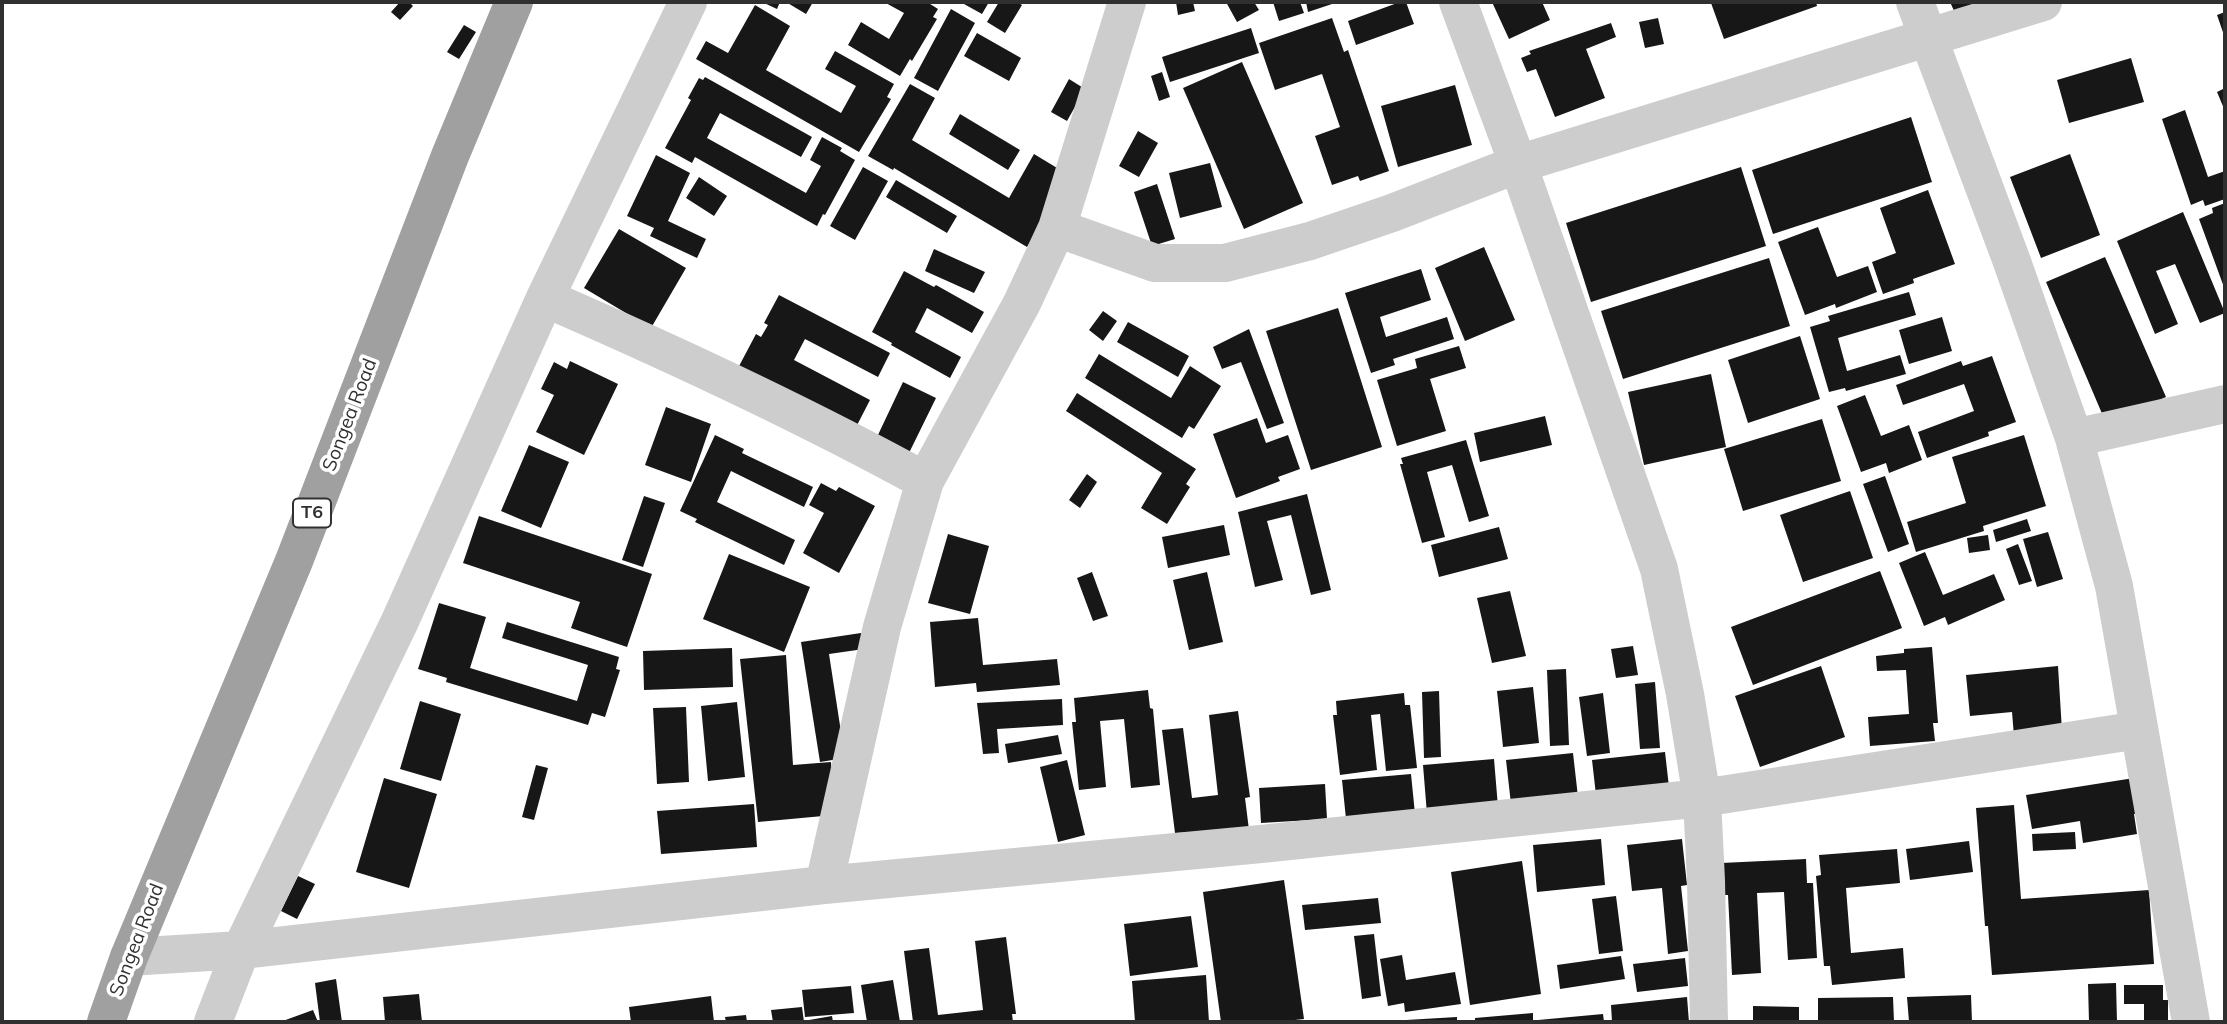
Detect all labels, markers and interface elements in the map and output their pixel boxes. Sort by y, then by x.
street label: Songea Road [318,356,382,474]
road number: T6 [293,499,331,528]
street label: Songea Road [105,881,169,999]

